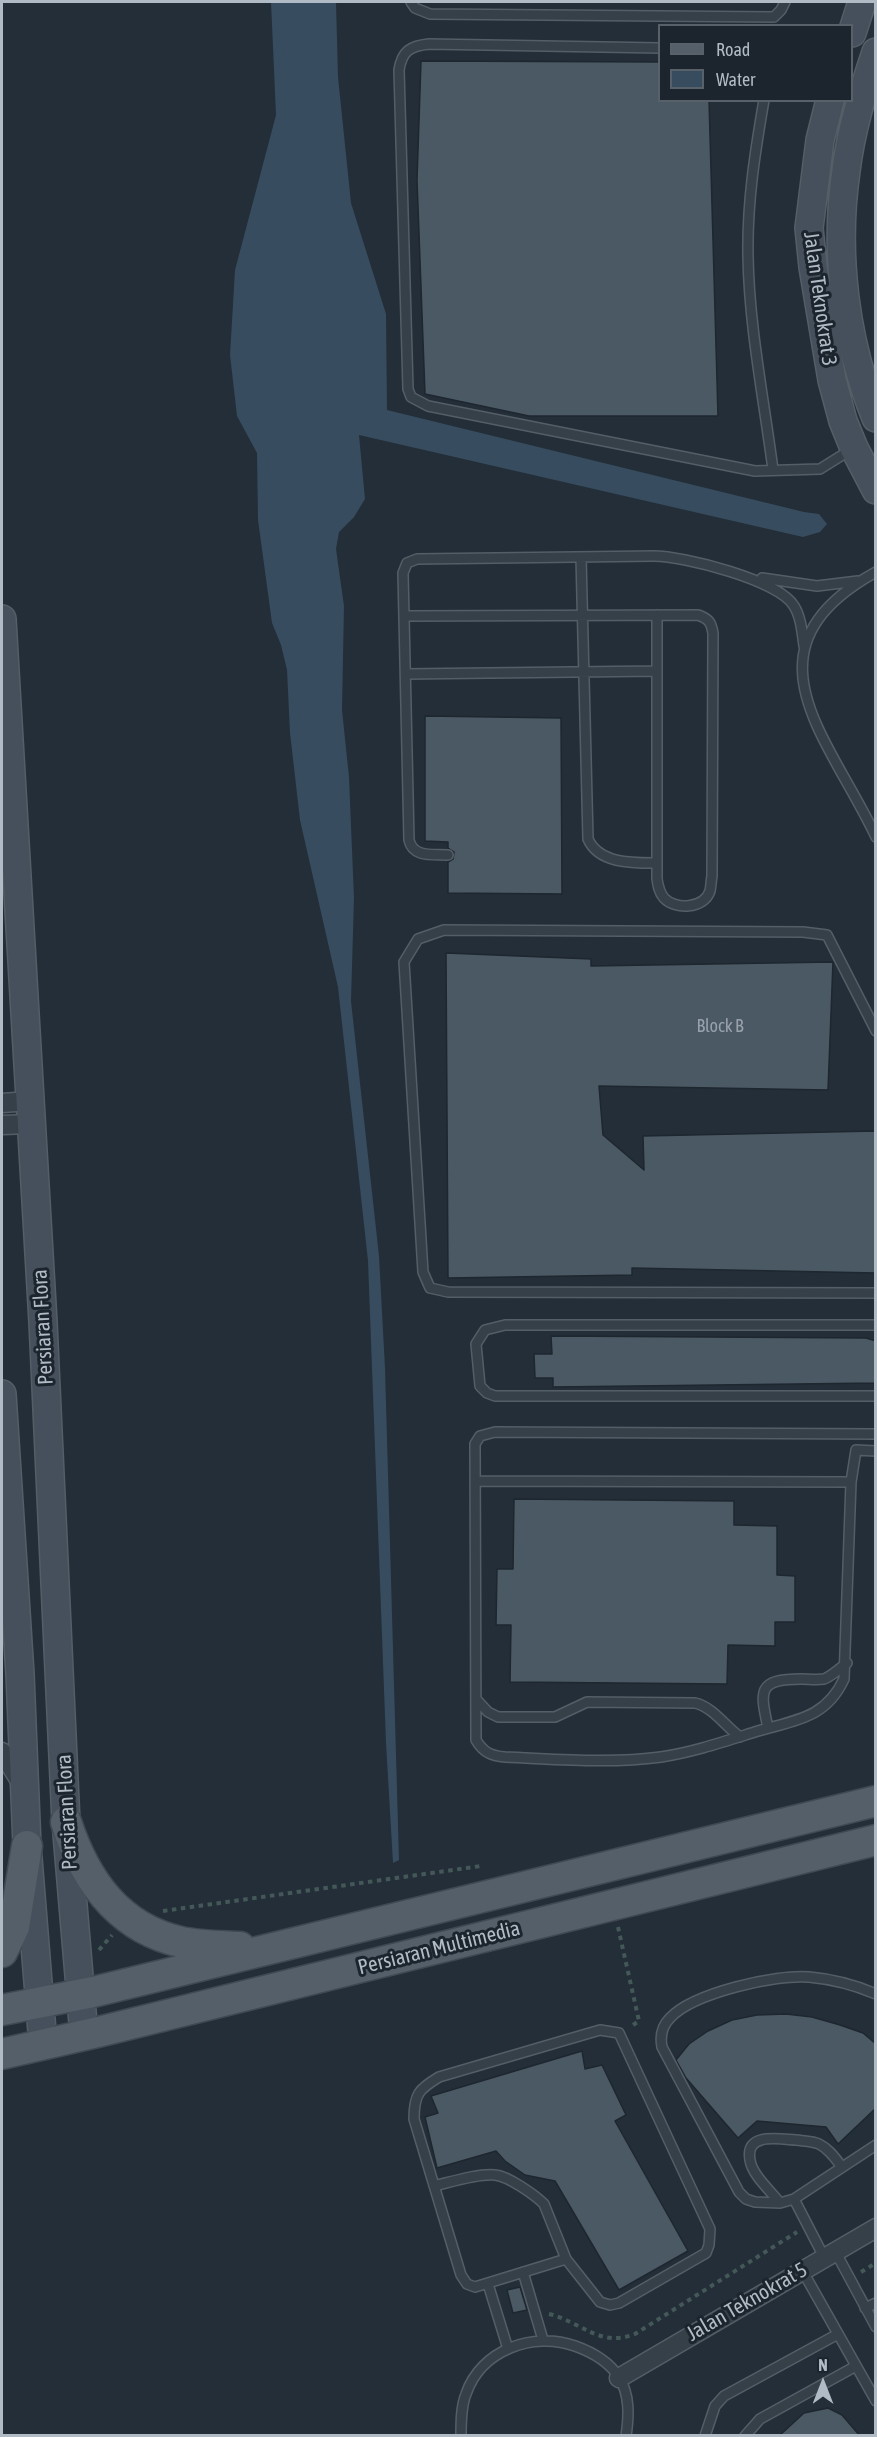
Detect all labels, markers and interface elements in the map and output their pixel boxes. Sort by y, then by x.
legend [658,24,853,102]
text: Road [716,39,750,60]
text: Water [716,69,755,90]
street label: Jalan Teknokrat 3 [798,230,842,368]
house number: Block B [696,1015,744,1037]
street label: Persiaran Flora [27,1269,59,1385]
street label: Persiaran Flora [51,1754,83,1870]
street label: Persiaran Multimedia [355,1916,523,1980]
street label: Jalan Teknokrat 5 [682,2257,812,2347]
north arrow [793,2353,853,2413]
text: N [818,2356,828,2374]

